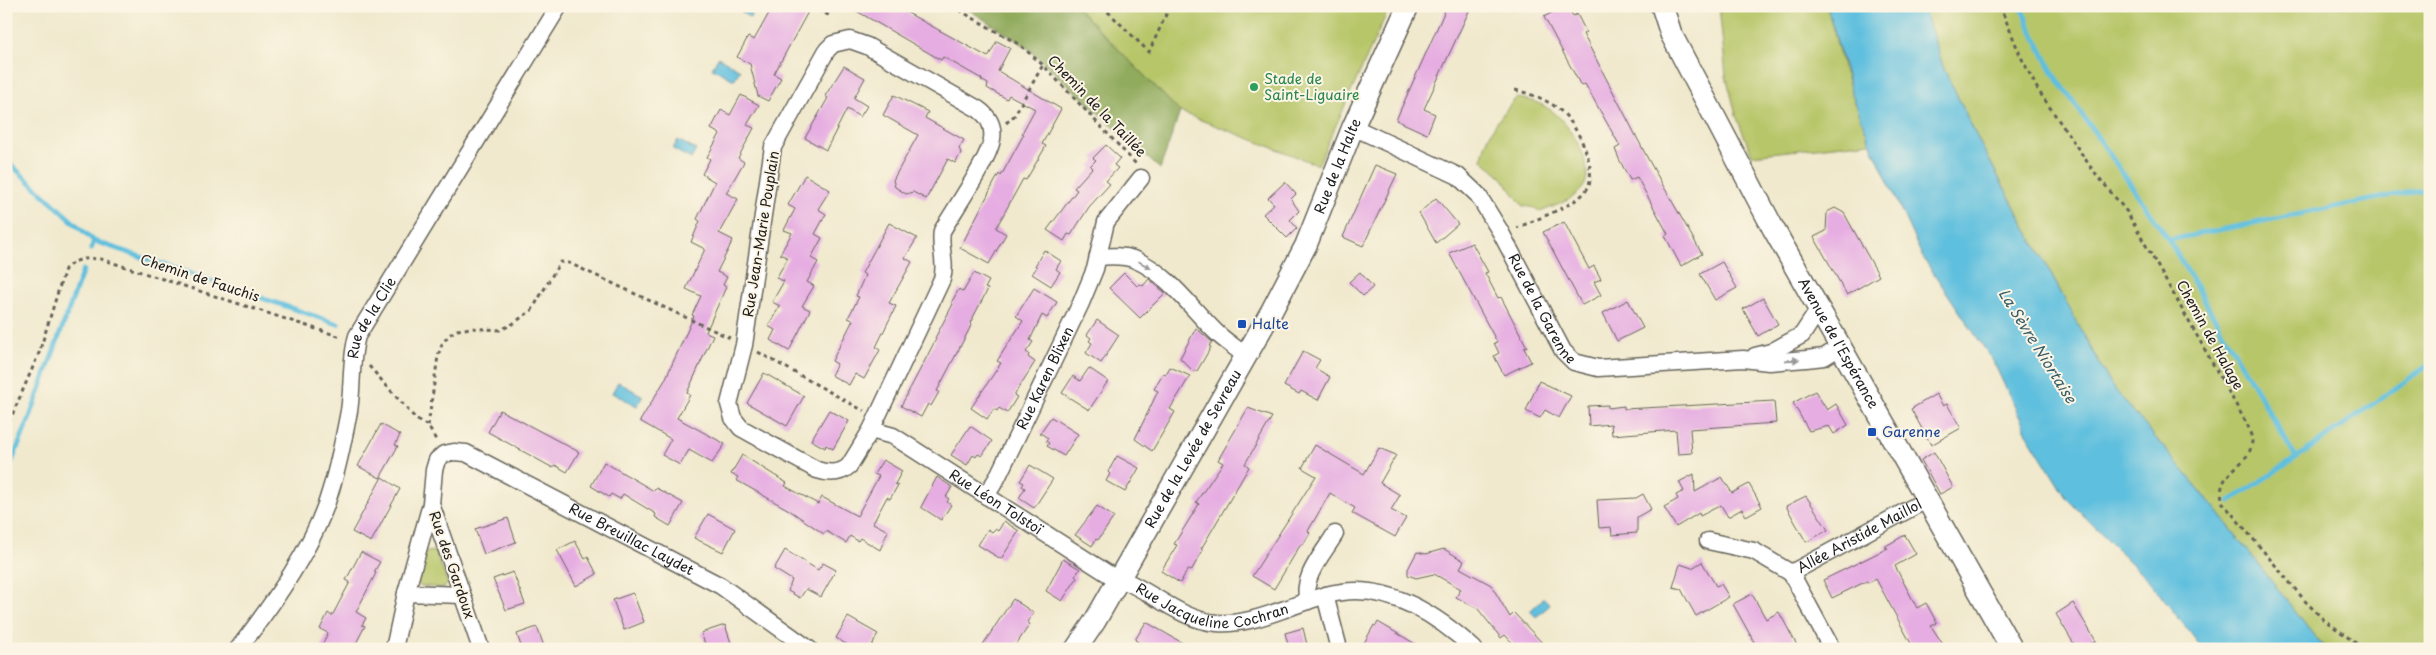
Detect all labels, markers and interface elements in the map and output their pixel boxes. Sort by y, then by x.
street label: Chemin de la Taillée [1043,50,1152,162]
place label: Stade de Saint-Liguaire [1264,68,1360,105]
marker: Stade de Saint-Liguaire [1248,81,1260,93]
street label: Rue de la Halte [1309,114,1366,217]
street label: Rue Jean-Marie Pouplain [737,149,784,319]
street label: Chemin de Fauchis [138,248,263,307]
street label: Rue de la Garenne [1504,250,1581,368]
one-way arrow [1137,261,1152,269]
street label: Rue de la Clie [342,272,401,360]
street label: Avenue de l'Espérance [1793,274,1884,412]
street label: Chemin de Halage [2172,276,2249,393]
water label: La Sèvre Niortaise [1994,283,2083,408]
place label: Halte [1252,313,1289,334]
marker: Halte [1236,318,1248,330]
street label: Rue Karen Blixen [1011,323,1078,433]
one-way arrow [1784,356,1800,364]
street label: Rue de la Levée de Sevreau [1139,365,1246,532]
place label: Garenne [1882,421,1940,442]
marker: Garenne [1866,426,1878,438]
street label: Rue Léon Tolstoï [945,464,1048,540]
street label: Allée Aristide Maillol [1793,493,1925,578]
street label: Rue Breuillac Laydet [566,498,698,580]
street label: Rue des Gardoux [424,508,481,622]
street label: Rue Jacqueline Cochran [1132,577,1291,633]

